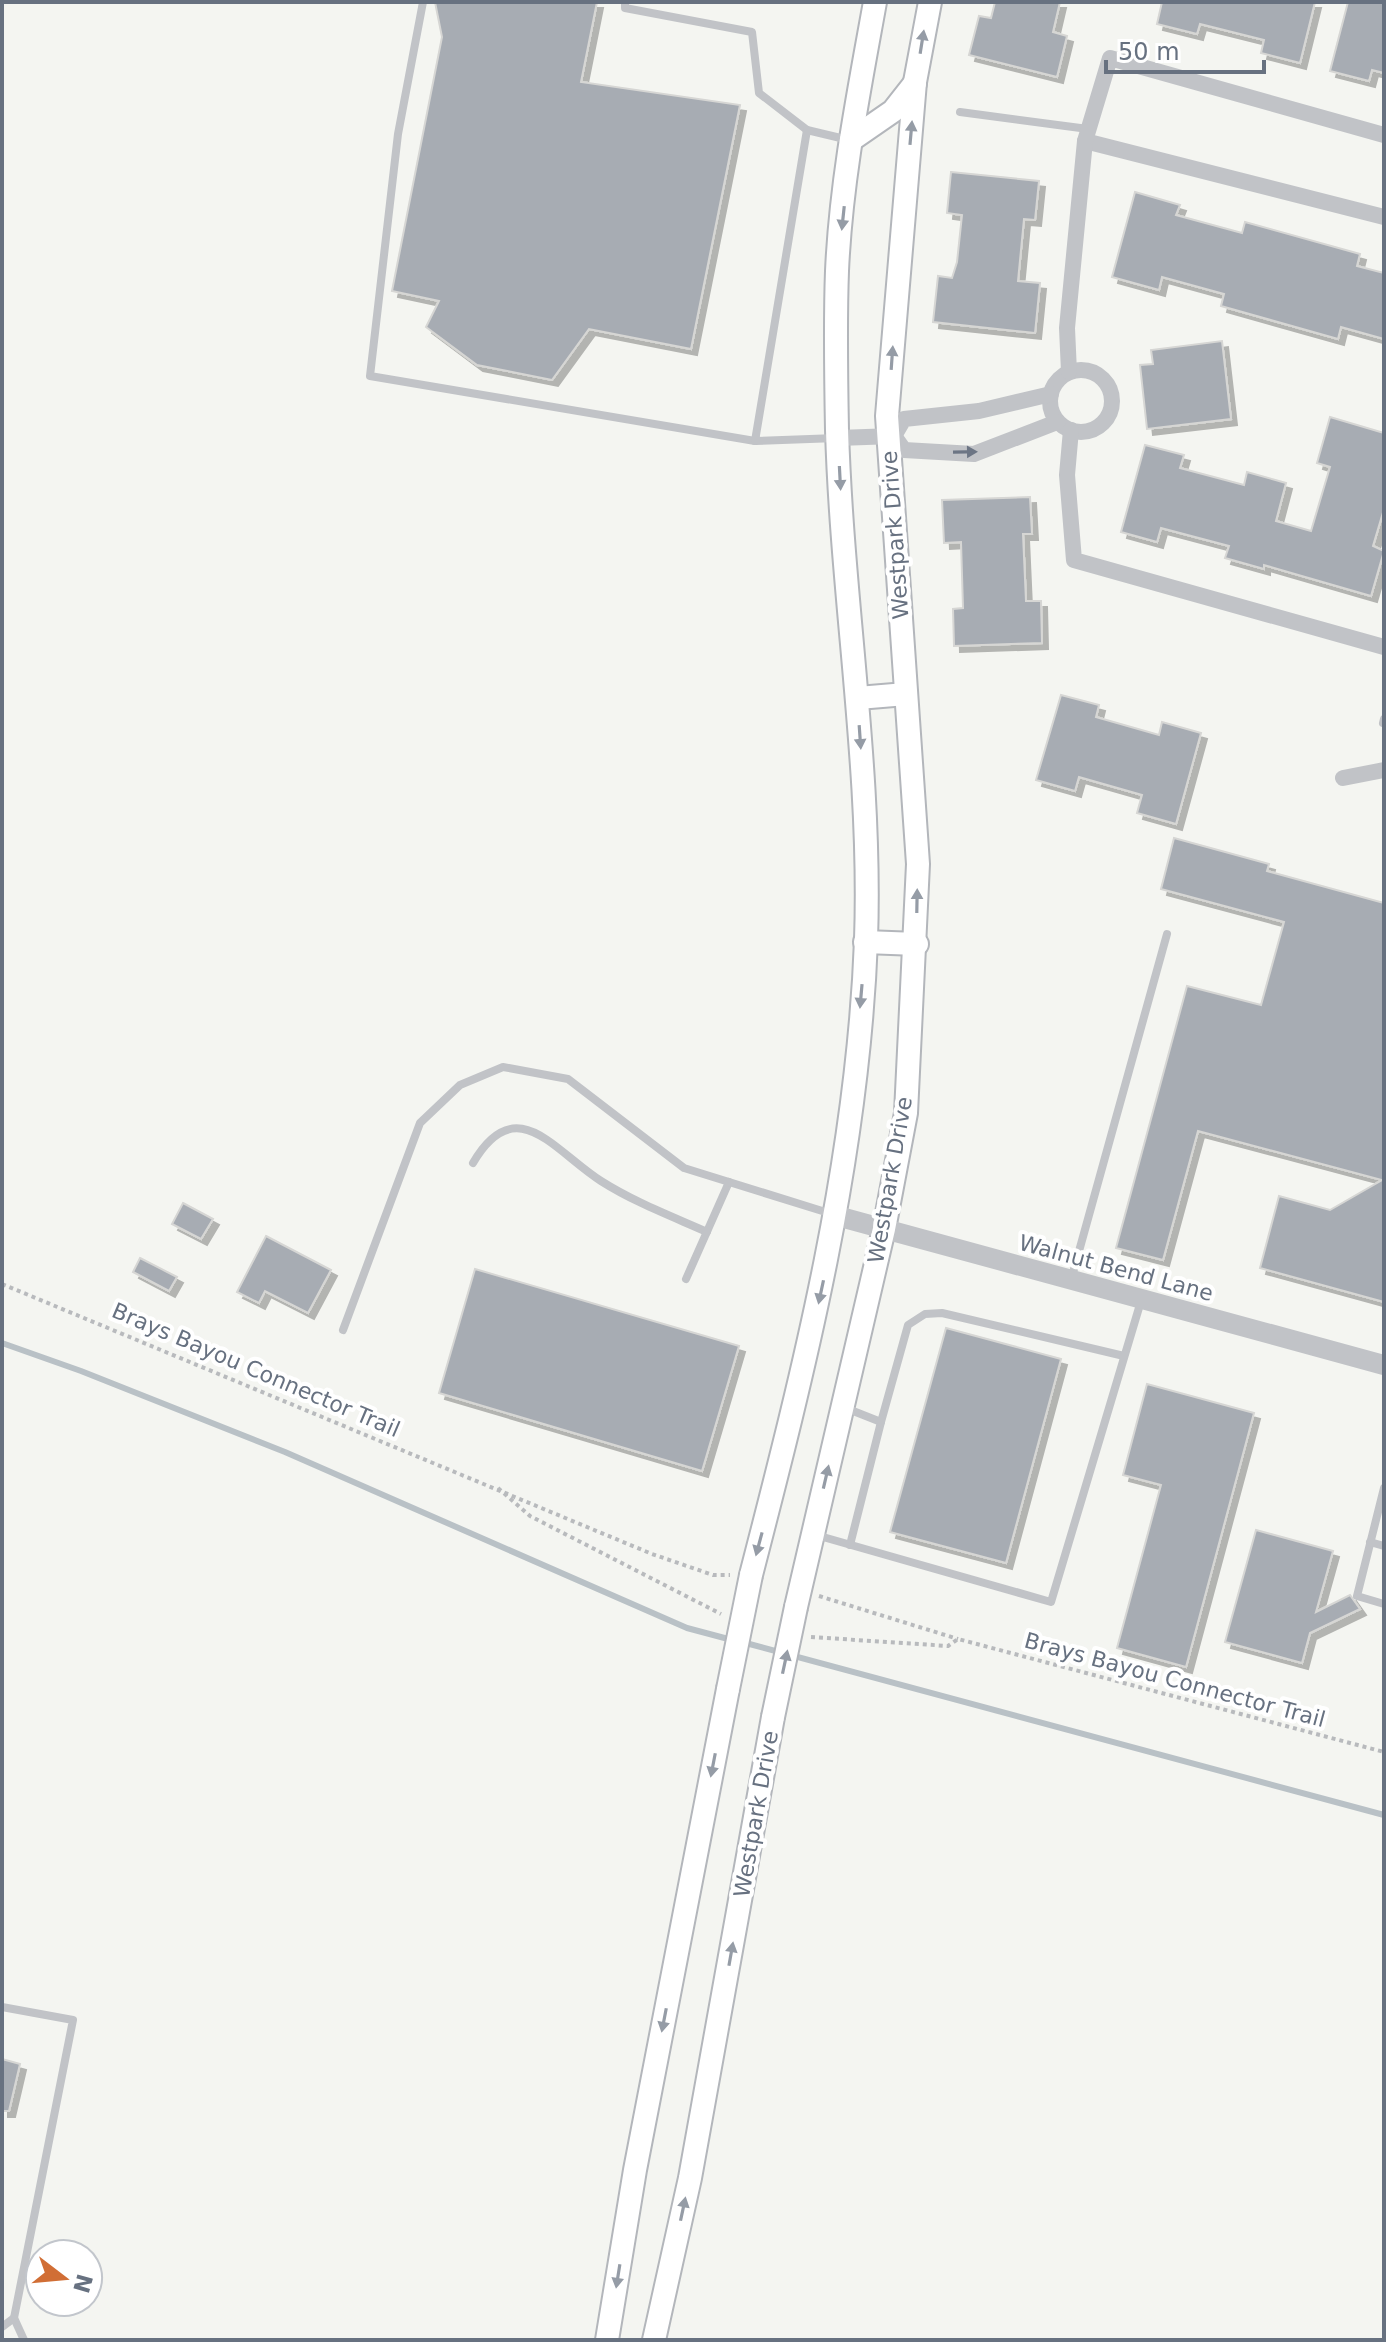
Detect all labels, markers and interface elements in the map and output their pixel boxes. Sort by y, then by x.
scale bar [1106,24,1264,74]
one-way arrow [916,29,928,54]
text: 50 m [1118,38,1180,66]
one-way arrow [904,120,917,145]
one-way arrow [836,206,849,231]
one-way arrow [886,345,899,370]
one-way arrow [952,446,978,458]
street label: Westpark Drive [877,450,913,620]
one-way arrow [833,466,846,491]
one-way arrow [854,725,867,750]
one-way arrow [911,888,923,913]
one-way arrow [854,984,867,1009]
street label: Westpark Drive [863,1095,917,1265]
street label: Walnut Bend Lane [1016,1230,1216,1306]
one-way arrow [814,1280,827,1305]
street label: Brays Bayou Connector Trail [108,1298,404,1442]
one-way arrow [820,1464,833,1489]
one-way arrow [752,1532,764,1557]
street label: Brays Bayou Connector Trail [1022,1628,1328,1732]
one-way arrow [779,1649,791,1674]
street label: Westpark Drive [729,1729,783,1899]
one-way arrow [706,1753,718,1778]
one-way arrow [725,1941,737,1966]
one-way arrow [657,2008,669,2033]
one-way arrow [677,2196,690,2221]
north arrow [24,2238,104,2318]
one-way arrow [611,2264,623,2289]
text: N [68,2271,97,2296]

